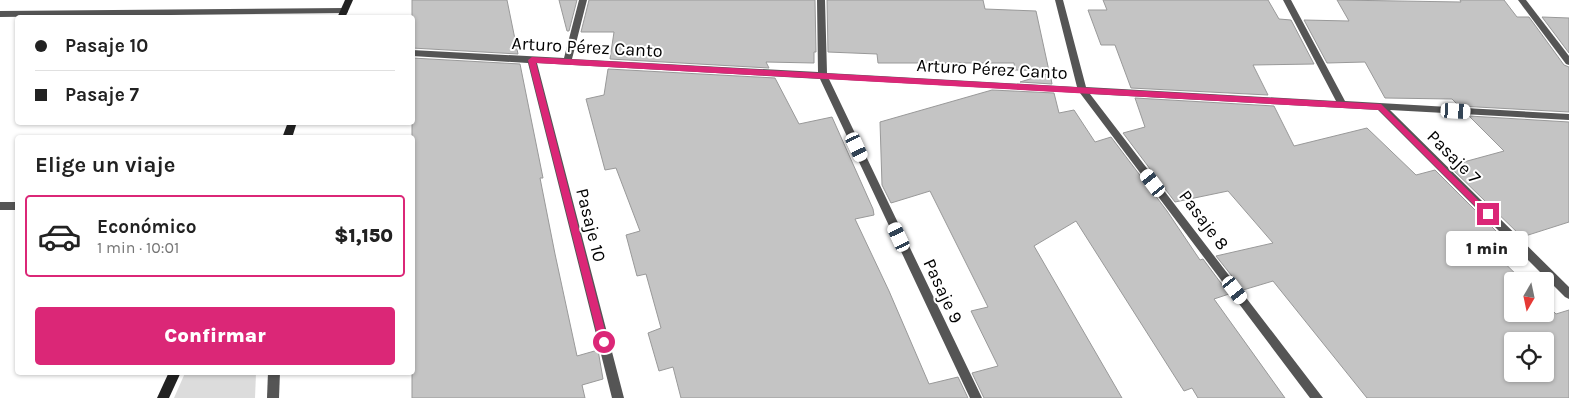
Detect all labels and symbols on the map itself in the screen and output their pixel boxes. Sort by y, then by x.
street label: Arturo Pérez Canto [511,32,663,62]
street label: Arturo Pérez Canto [916,54,1068,84]
car [1440,103,1471,119]
street label: Pasaje 7 [1423,126,1486,189]
car [843,130,870,164]
car [1137,167,1168,199]
street label: Pasaje 10 [571,186,611,264]
street label: Pasaje 8 [1174,186,1234,254]
route end [1477,203,1499,225]
car [885,220,912,254]
callout: 1 min [1447,232,1529,266]
street label: Pasaje 9 [918,255,968,327]
north arrow [1504,272,1554,322]
car [1219,274,1250,306]
route start [593,331,615,353]

